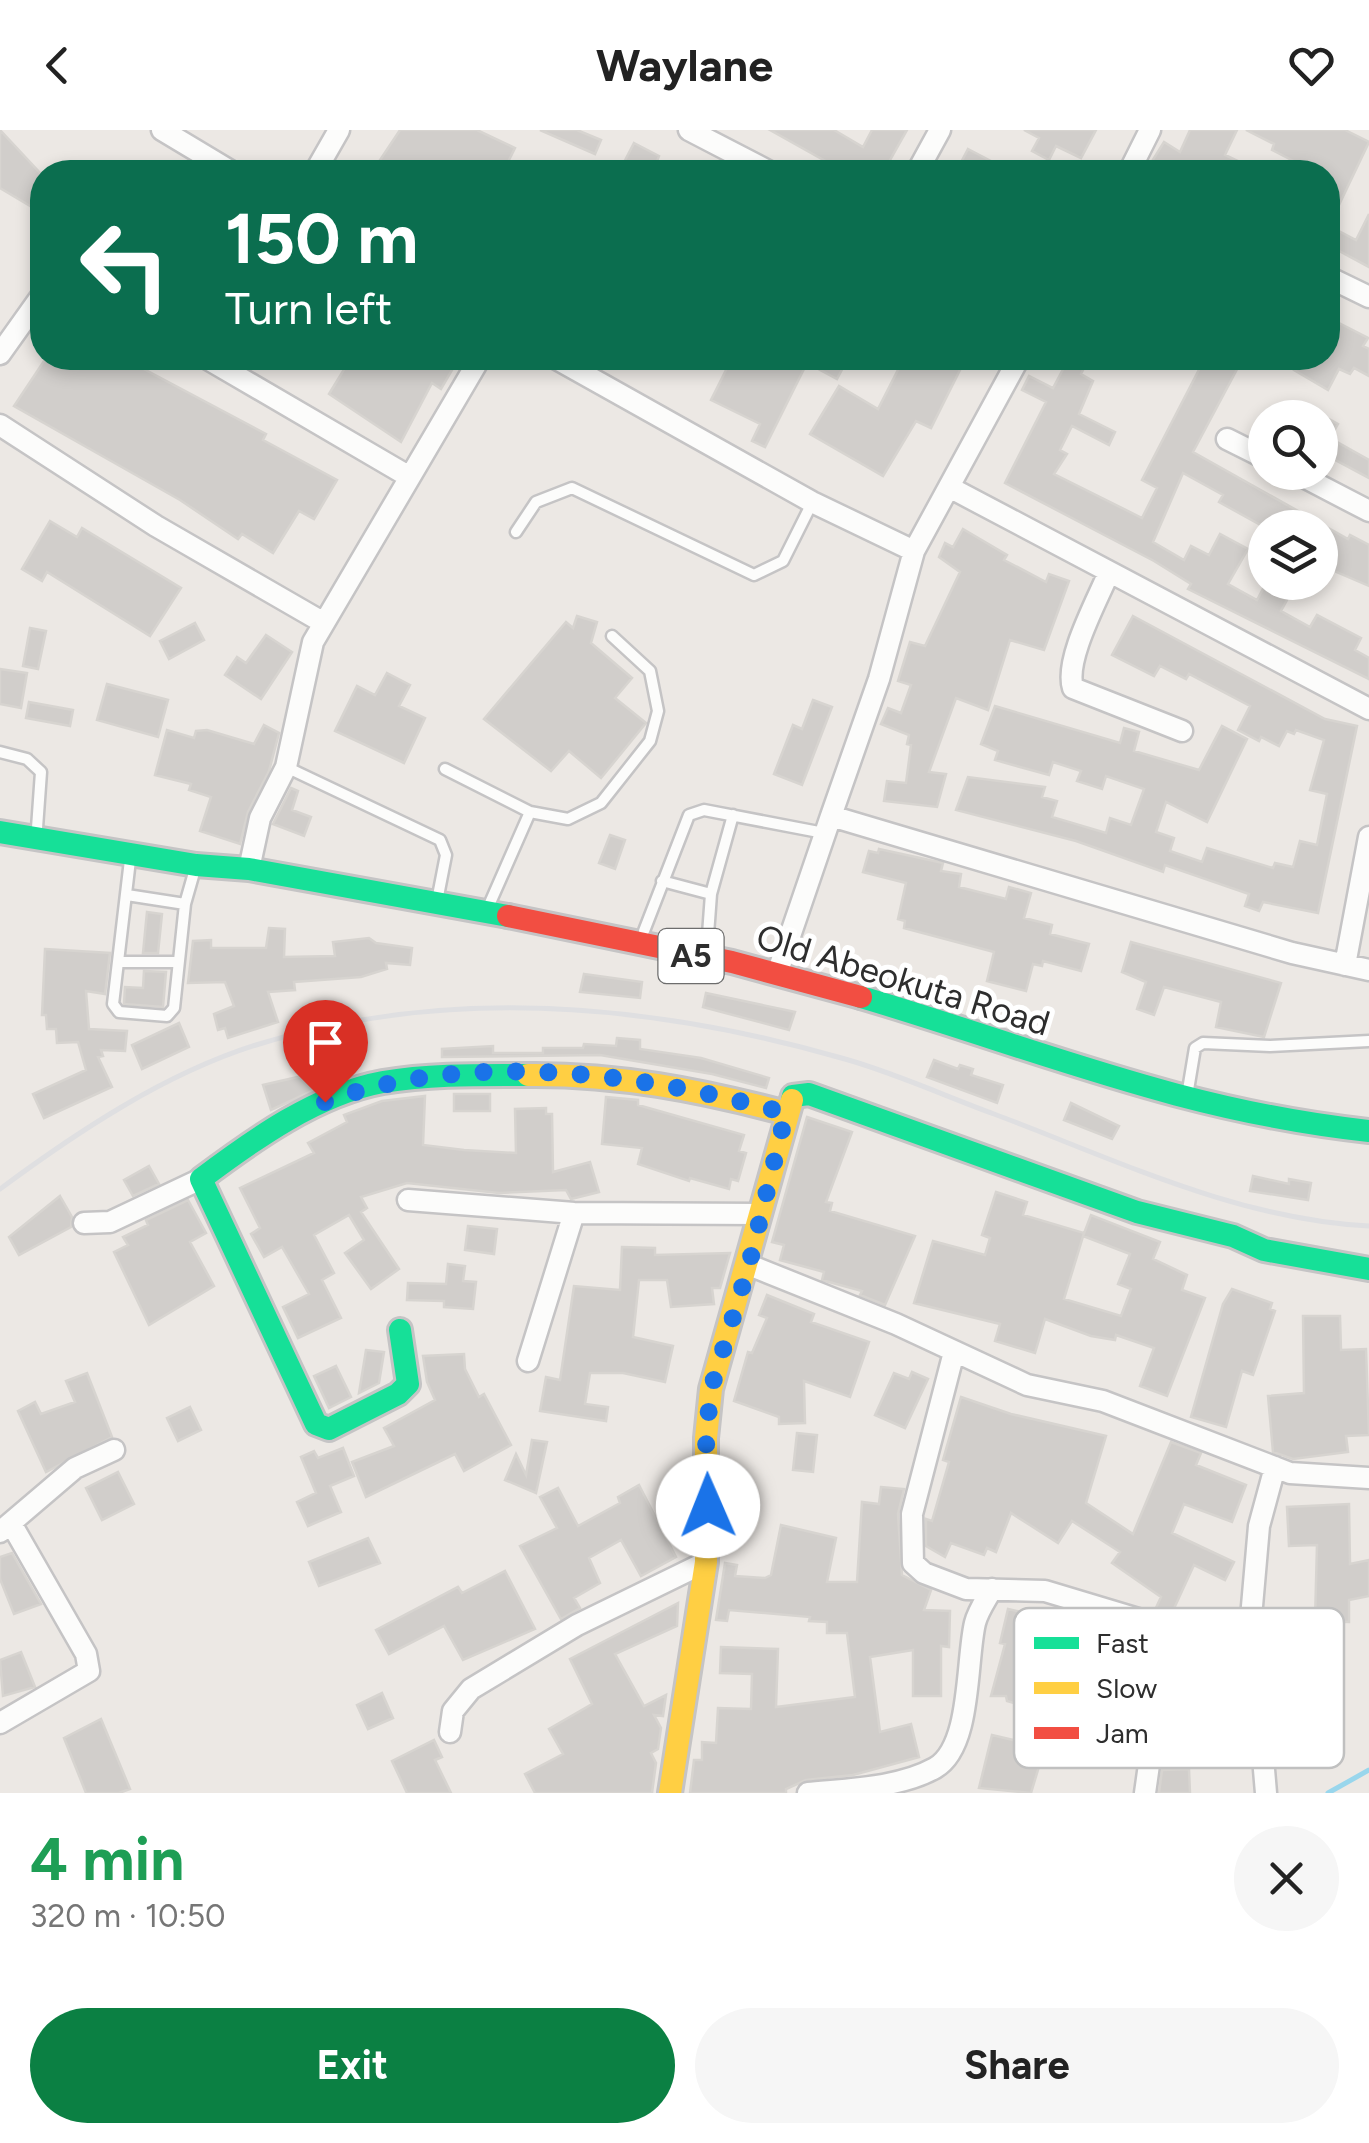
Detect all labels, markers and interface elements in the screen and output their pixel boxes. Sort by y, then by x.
icon: back [30,38,85,93]
text: Waylane [596,38,773,92]
icon: heart [1284,38,1339,93]
text: 150 m [225,196,418,281]
icon: left [60,200,190,330]
text: Turn left [225,281,392,335]
map controls [1248,400,1338,600]
button: search [1248,400,1338,490]
button: layers [1248,510,1338,600]
street label: Old Abeokuta Road [751,915,1055,1045]
road number: A5 [658,929,724,983]
pin [283,1000,368,1103]
icon: arrive [298,1015,353,1070]
position arrow [656,1454,760,1558]
legend [1014,1608,1344,1768]
text: Fast [1096,1626,1149,1660]
text: Slow [1096,1671,1157,1705]
text: Jam [1096,1716,1149,1750]
text: 4 min [30,1823,184,1895]
button: close [1234,1826,1339,1931]
text: 320 m · 10:50 [30,1897,226,1935]
button: Exit [30,2008,675,2123]
button: Share [695,2008,1339,2123]

